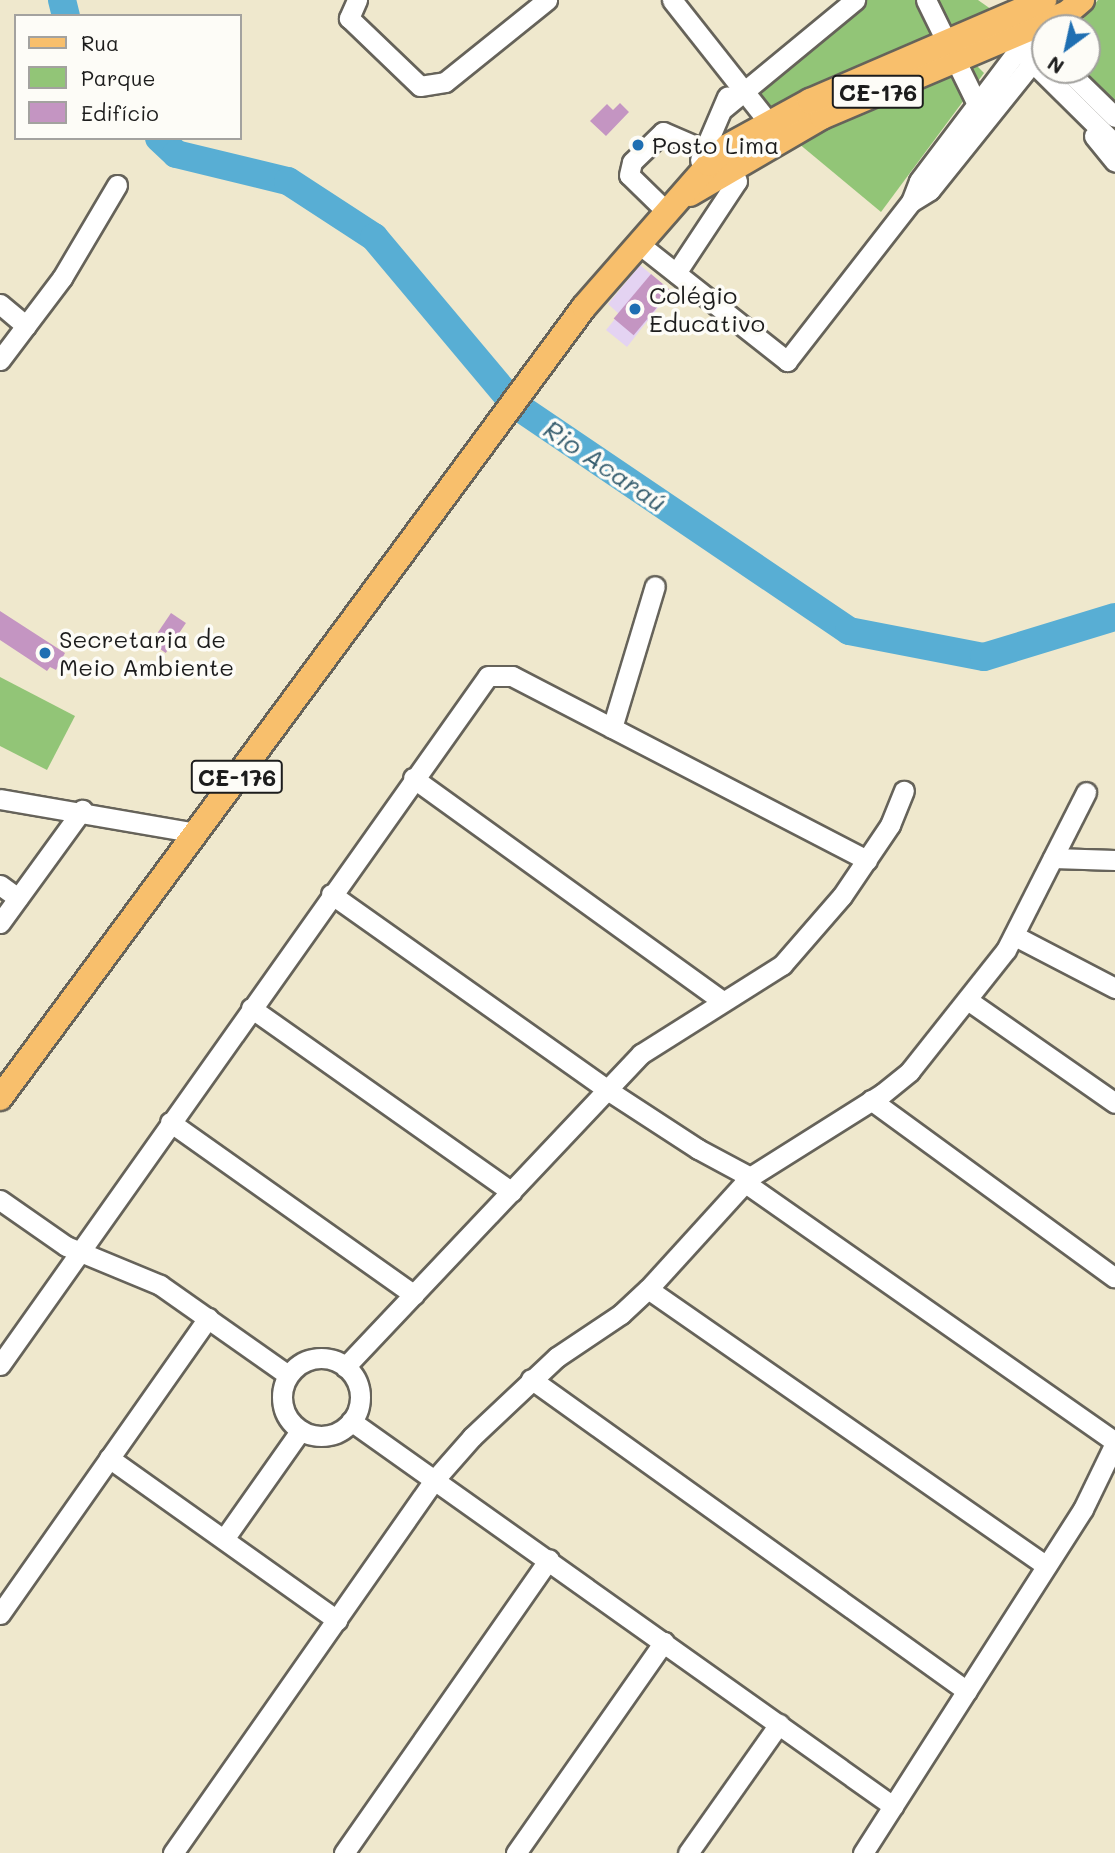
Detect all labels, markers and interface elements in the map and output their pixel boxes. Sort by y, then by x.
legend [14,14,242,140]
north arrow [1031,14,1101,84]
text: Rua [81,29,119,56]
text: N [1043,51,1068,80]
text: Parque [81,64,155,91]
road number: CE-176 [831,72,925,111]
text: Edifício [81,99,159,126]
place label: Posto Lima [652,131,779,159]
marker: Posto Lima [630,137,646,153]
place label: Colégio Educativo [649,281,765,337]
marker: Colégio Educativo [627,301,643,317]
water label: Rio Acaraú [538,414,672,518]
place label: Secretaria de Meio Ambiente [59,625,234,681]
marker: Secretaria de Meio Ambiente [37,645,53,661]
road number: CE-176 [190,758,284,796]

